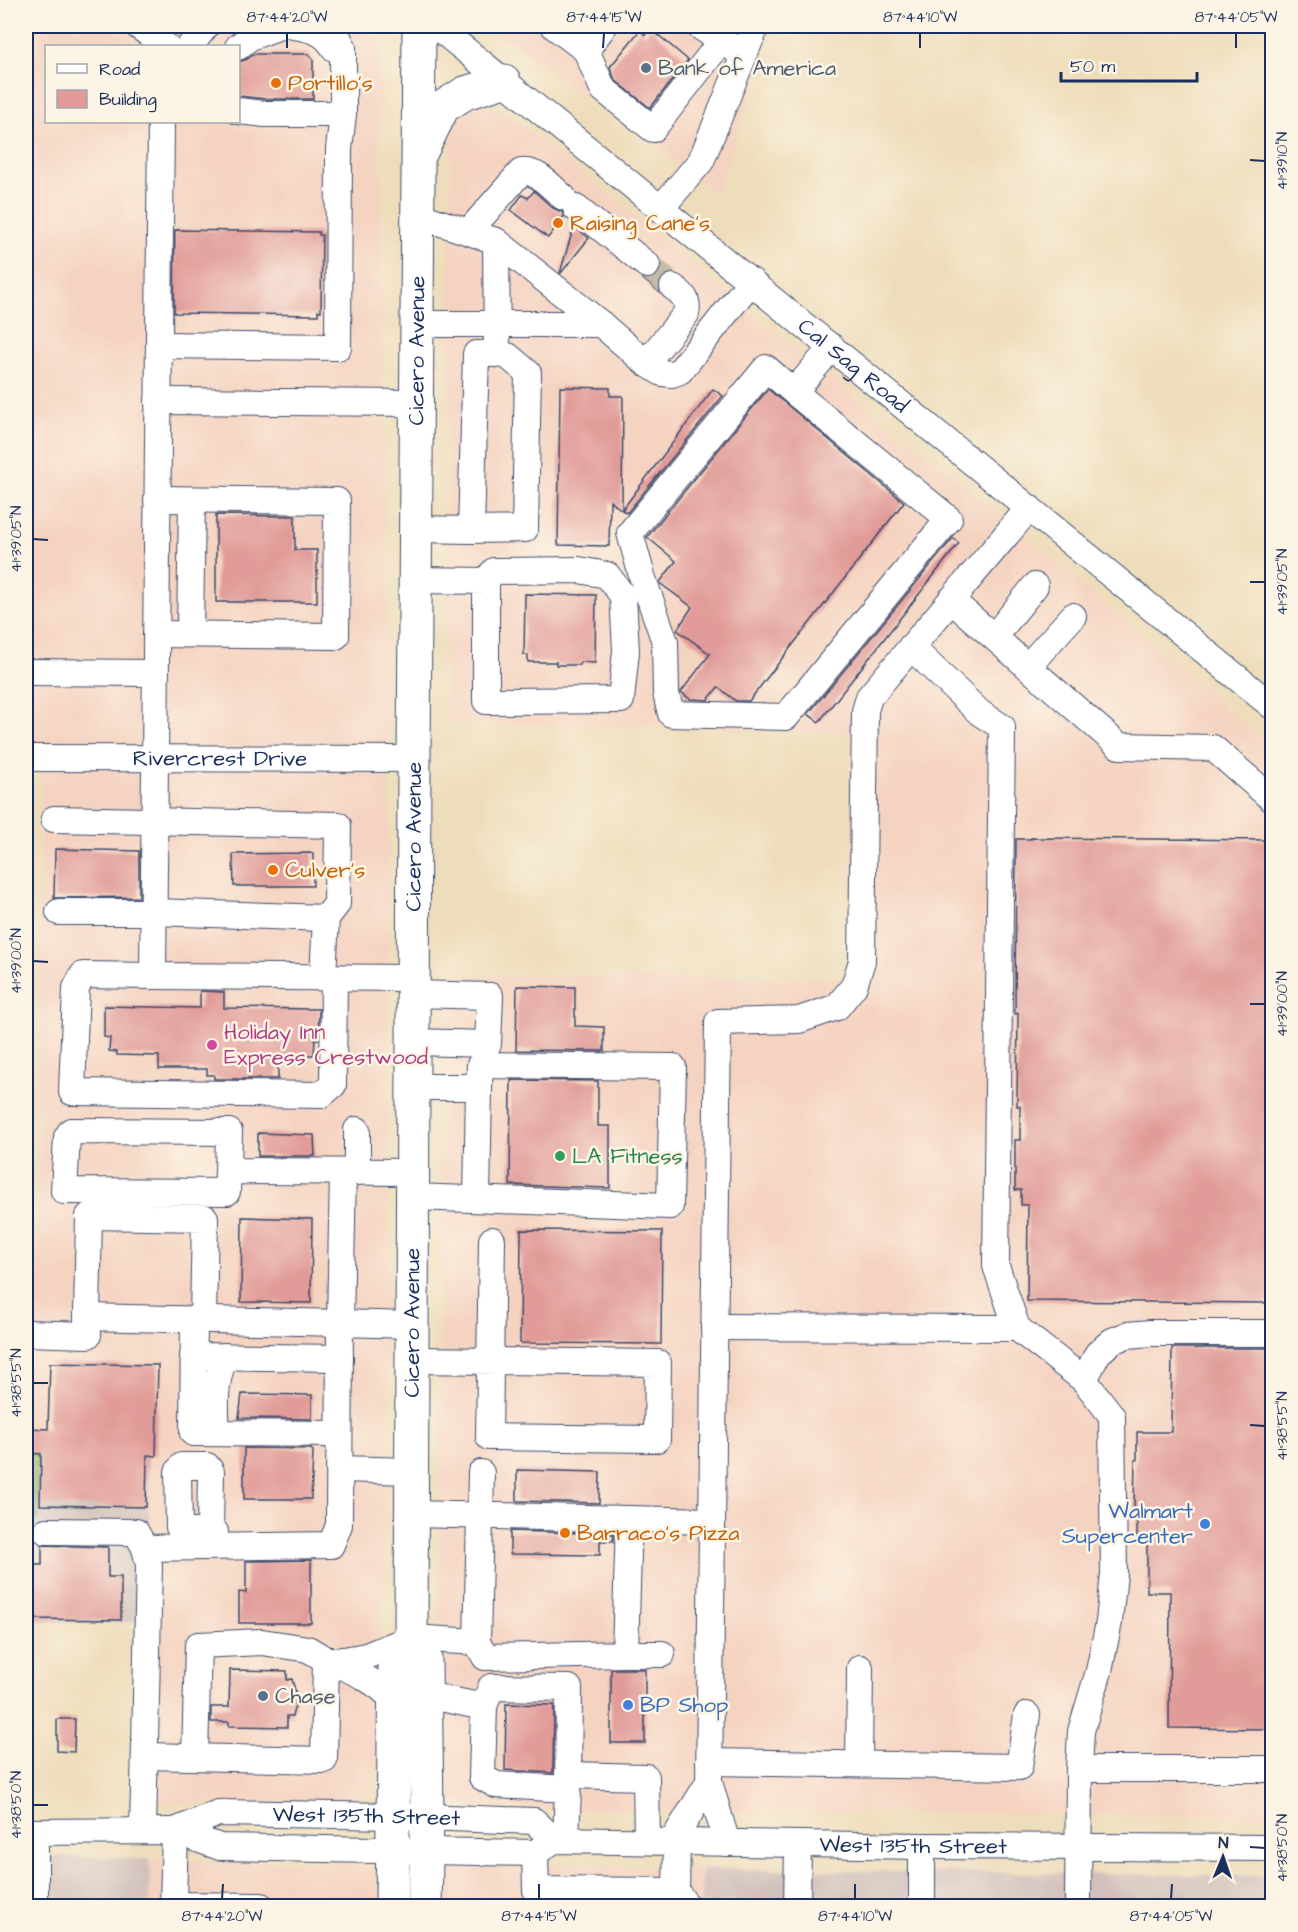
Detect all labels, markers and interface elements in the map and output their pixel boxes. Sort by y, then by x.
text: 87°44'20"W [247,7,327,28]
text: 87°44'15"W [566,7,642,28]
text: 87°44'10"W [883,7,957,28]
text: 87°44'05"W [1195,7,1277,28]
legend [45,45,240,123]
scale bar [1061,45,1198,83]
place label: Bank of America [658,53,836,84]
text: 50 m [1070,54,1115,79]
text: Road [99,57,140,82]
marker: Bank of America [639,61,653,75]
place label: Portillo's [288,68,373,99]
marker: Portillo's [269,76,283,90]
text: Building [99,87,157,113]
text: 41°39'10"N [1272,132,1293,190]
place label: Raising Cane's [570,208,710,240]
marker: Raising Cane's [551,216,565,230]
street label: Cicero Avenue [401,276,433,426]
street label: Cal Sag Road [791,311,916,420]
text: 41°39'05"N [6,505,27,573]
text: 41°39'05"N [1272,548,1293,616]
street label: Rivercrest Drive [133,743,307,774]
street label: Cicero Avenue [398,762,429,911]
place label: Culver's [285,855,365,886]
marker: Culver's [266,863,280,877]
text: 41°39'00"N [6,928,27,994]
text: 41°39'00"N [1272,971,1293,1037]
place label: Holiday Inn Express Crestwood [224,1017,428,1073]
marker: Holiday Inn Express Crestwood [205,1038,219,1052]
place label: LA Fitness [572,1141,683,1172]
marker: LA Fitness [553,1149,567,1163]
street label: Cicero Avenue [396,1248,428,1397]
text: 41°38'55"N [6,1348,27,1418]
text: 41°38'55"N [1272,1391,1293,1461]
place label: Walmart Supercenter [1062,1496,1193,1552]
marker: Walmart Supercenter [1198,1517,1212,1531]
place label: Barraco's Pizza [577,1518,739,1549]
marker: Barraco's Pizza [558,1526,572,1540]
place label: Chase [275,1681,336,1712]
marker: Chase [256,1689,270,1703]
place label: BP Shop [640,1690,728,1721]
marker: BP Shop [621,1698,635,1712]
text: 41°38'50"N [6,1771,27,1839]
street label: West 135th Street [272,1798,461,1834]
text: 41°38'50"N [1272,1814,1293,1882]
north arrow [1193,1827,1253,1887]
street label: West 135th Street [819,1829,1007,1862]
text: N [1218,1832,1229,1854]
text: 87°44'20"W [182,1906,262,1927]
text: 87°44'15"W [501,1906,577,1927]
text: 87°44'10"W [818,1906,892,1927]
text: 87°44'05"W [1130,1906,1212,1927]

